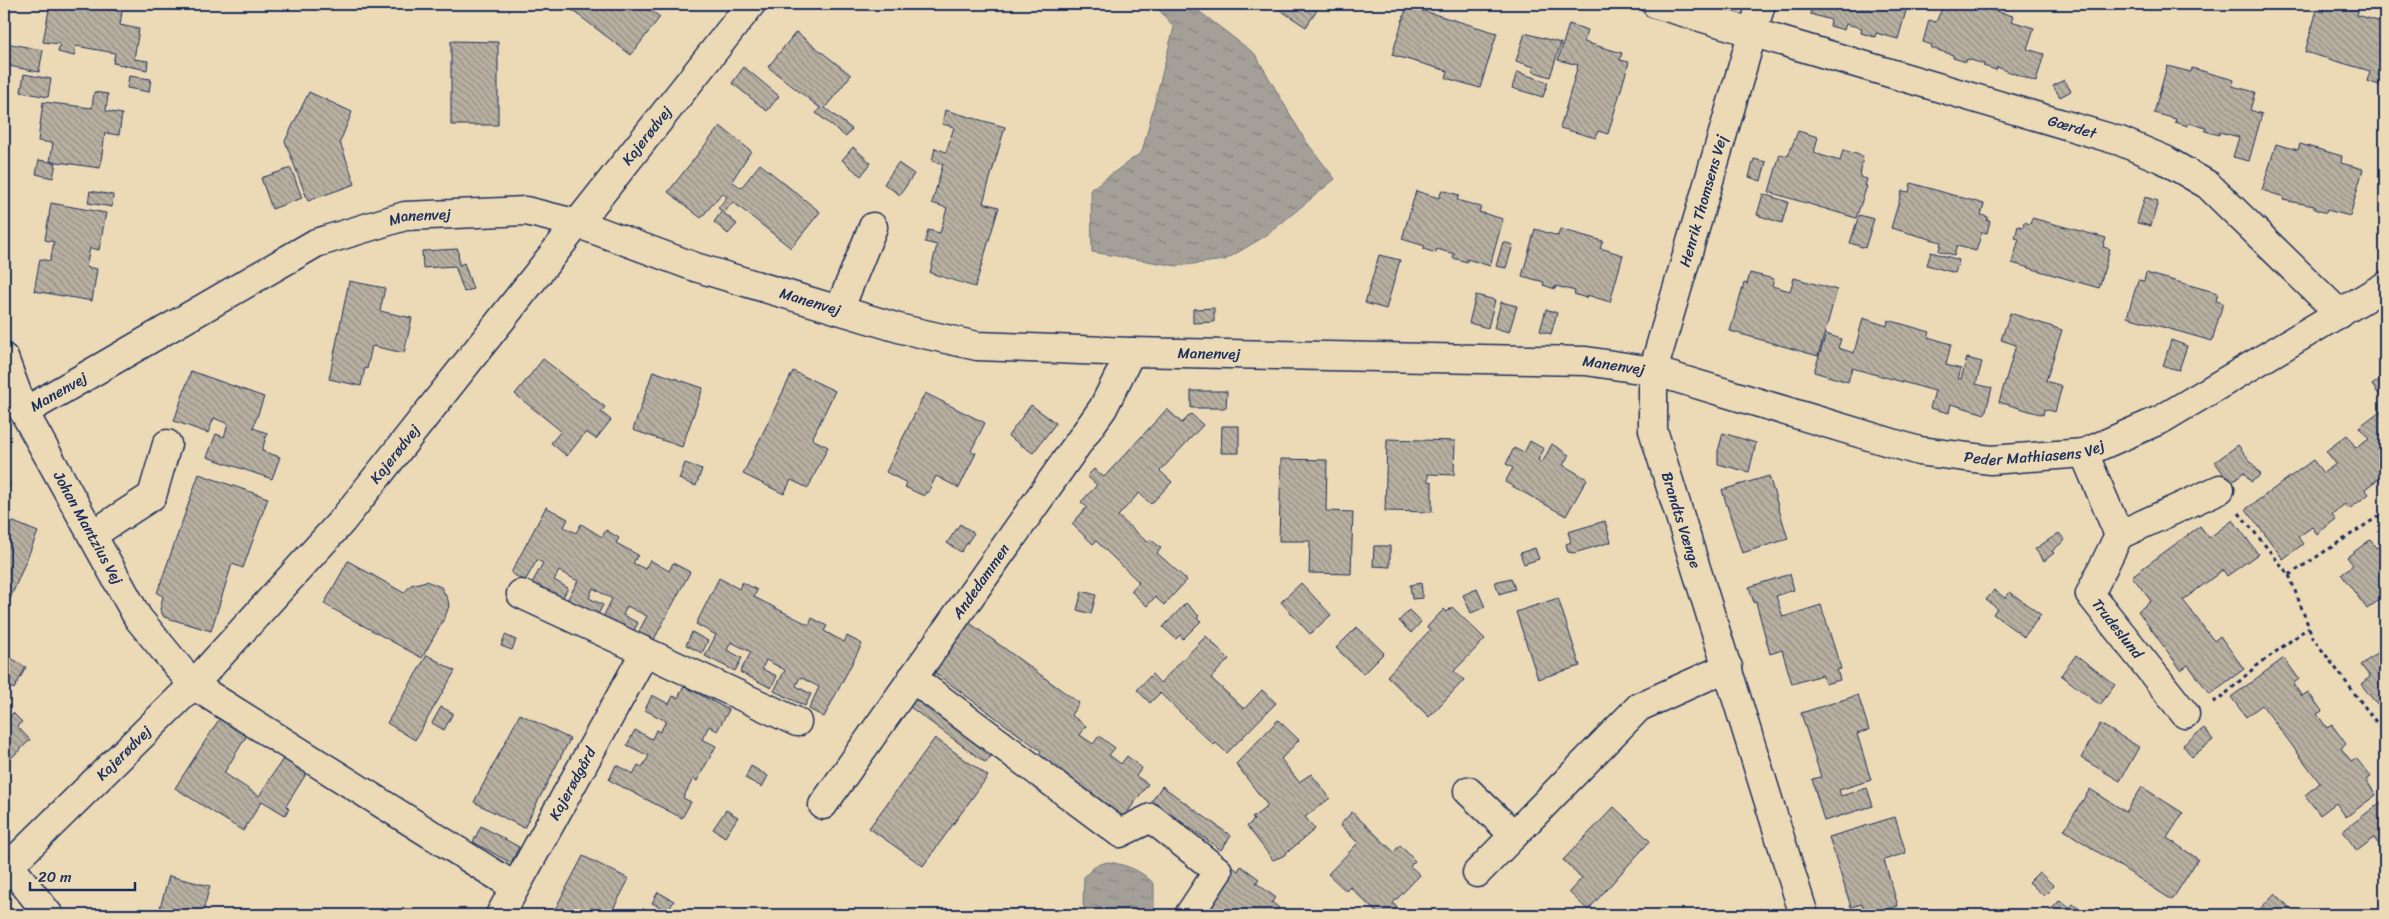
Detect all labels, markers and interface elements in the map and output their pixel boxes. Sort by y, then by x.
street label: Kajerødvej [615,100,679,171]
street label: Gærdet [2045,107,2101,147]
street label: Henrik Thomsens Vej [1672,131,1734,270]
street label: Manenvej [385,201,452,233]
street label: Manenvej [776,280,844,323]
street label: Manenvej [1177,340,1241,367]
street label: Manenvej [1581,348,1647,383]
street label: Manenvej [25,365,92,419]
street label: Kajerødvej [363,419,427,490]
street label: Peder Mathiasens Vej [1963,432,2109,473]
street label: Johan Mantzius Vej [46,465,130,590]
street label: Brandts Vænge [1654,468,1708,572]
street label: Andedammen [945,538,1017,625]
street label: Trudeslund [2085,593,2150,665]
street label: Kajerødvej [90,719,158,787]
street label: Kajerødgård [542,741,604,825]
scale bar [30,859,135,891]
text: 20 m [38,864,72,890]

